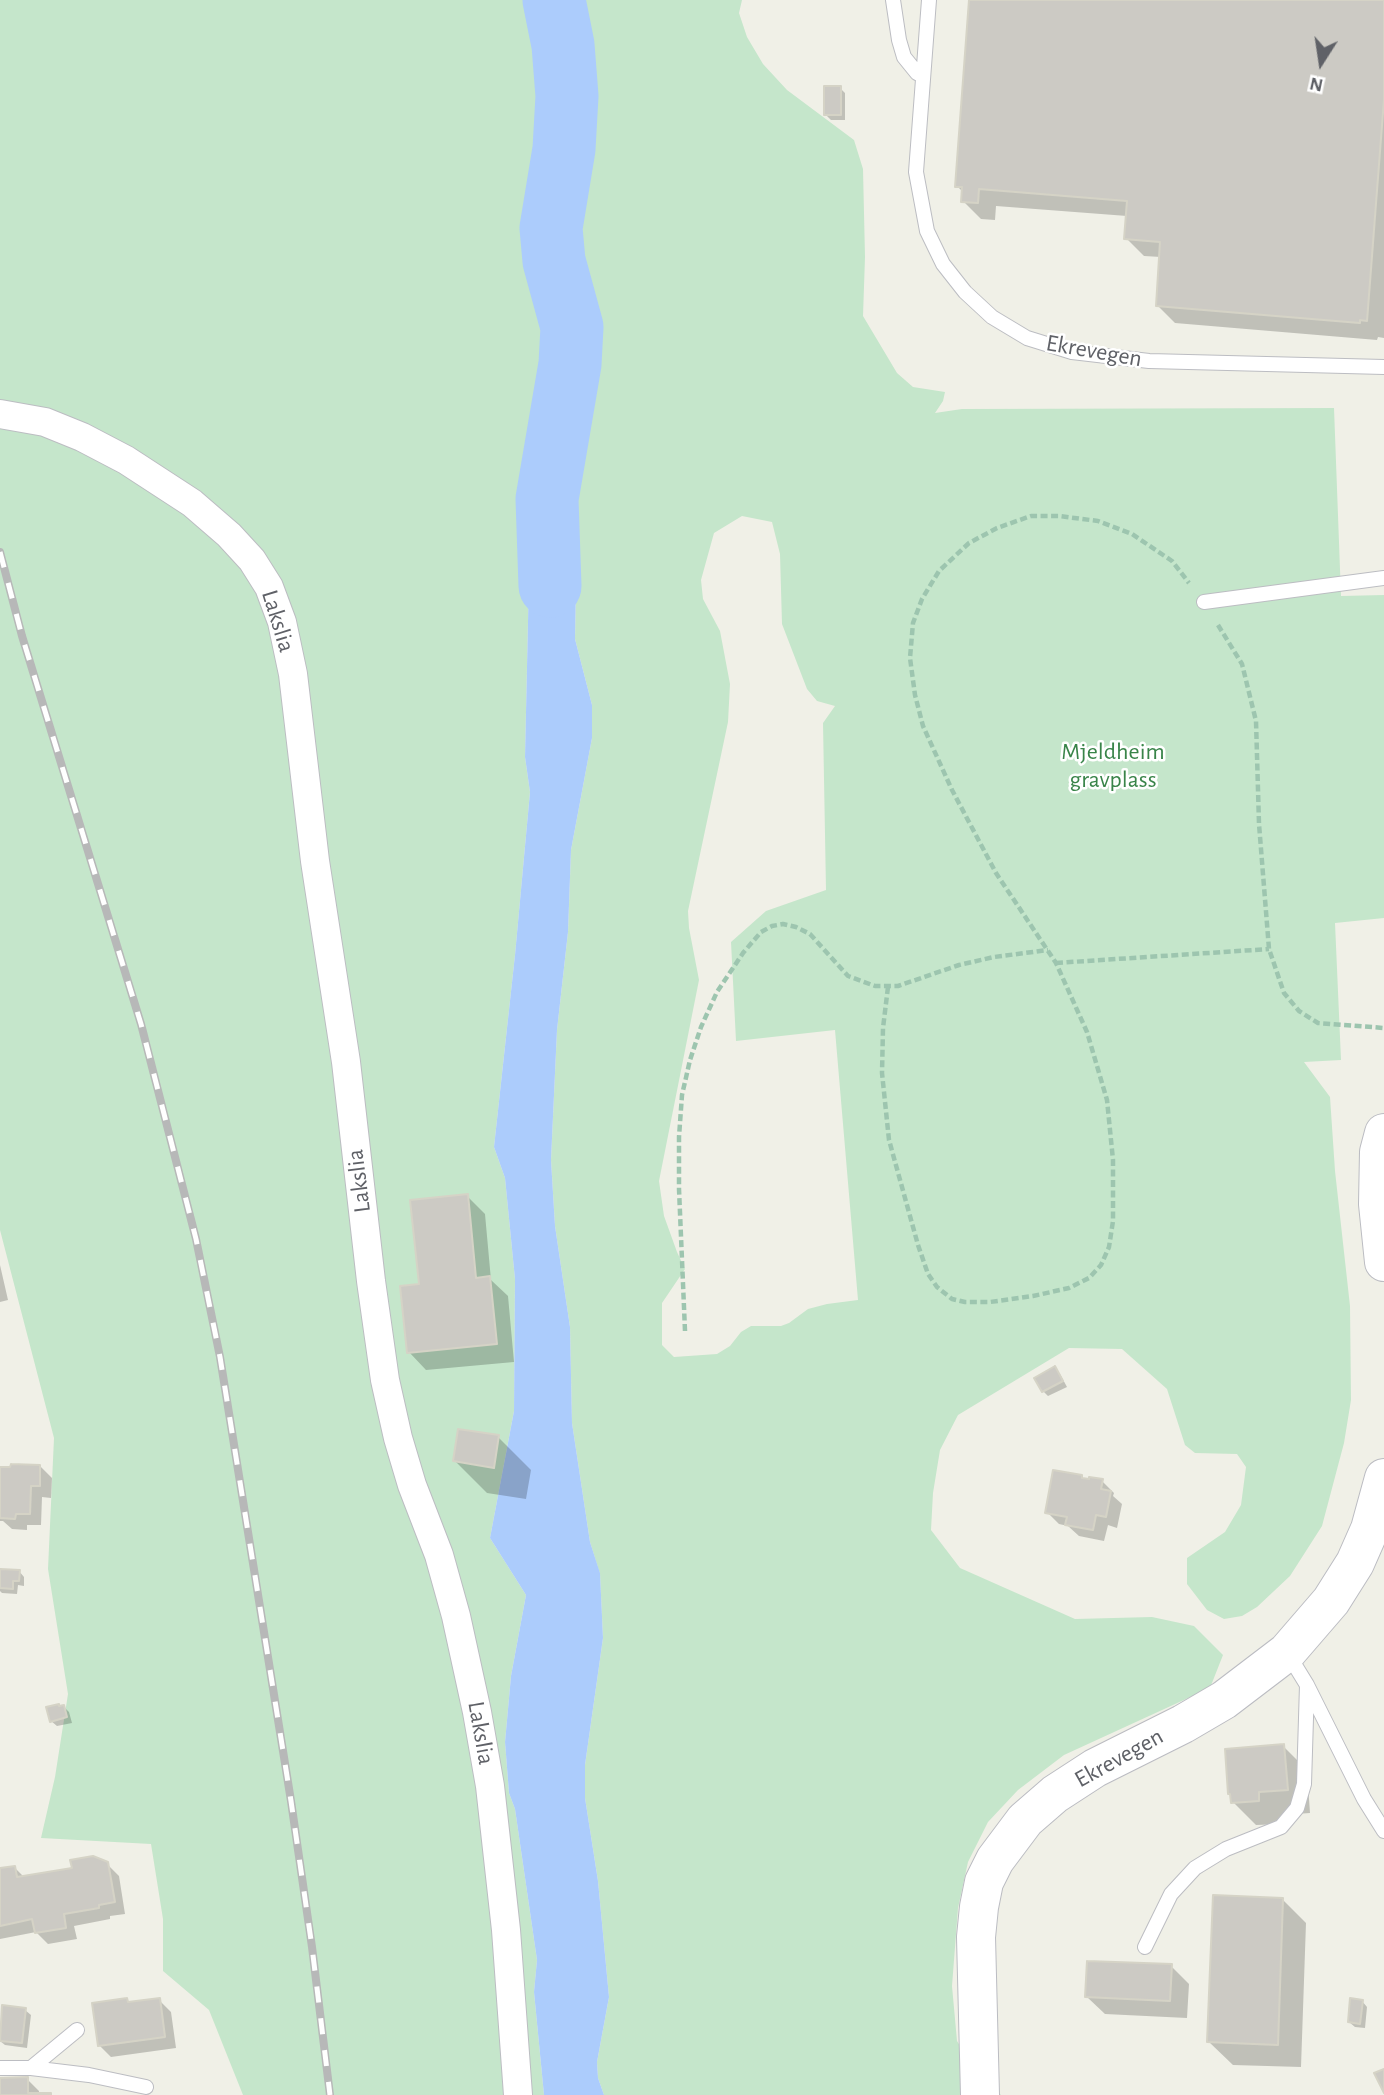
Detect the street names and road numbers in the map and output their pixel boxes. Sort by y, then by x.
street label: Ekrevegen [1044,328,1144,374]
street label: Lakslia [255,586,301,656]
street label: Lakslia [341,1148,377,1214]
street label: Lakslia [461,1699,501,1767]
street label: Ekrevegen [1070,1722,1168,1794]

